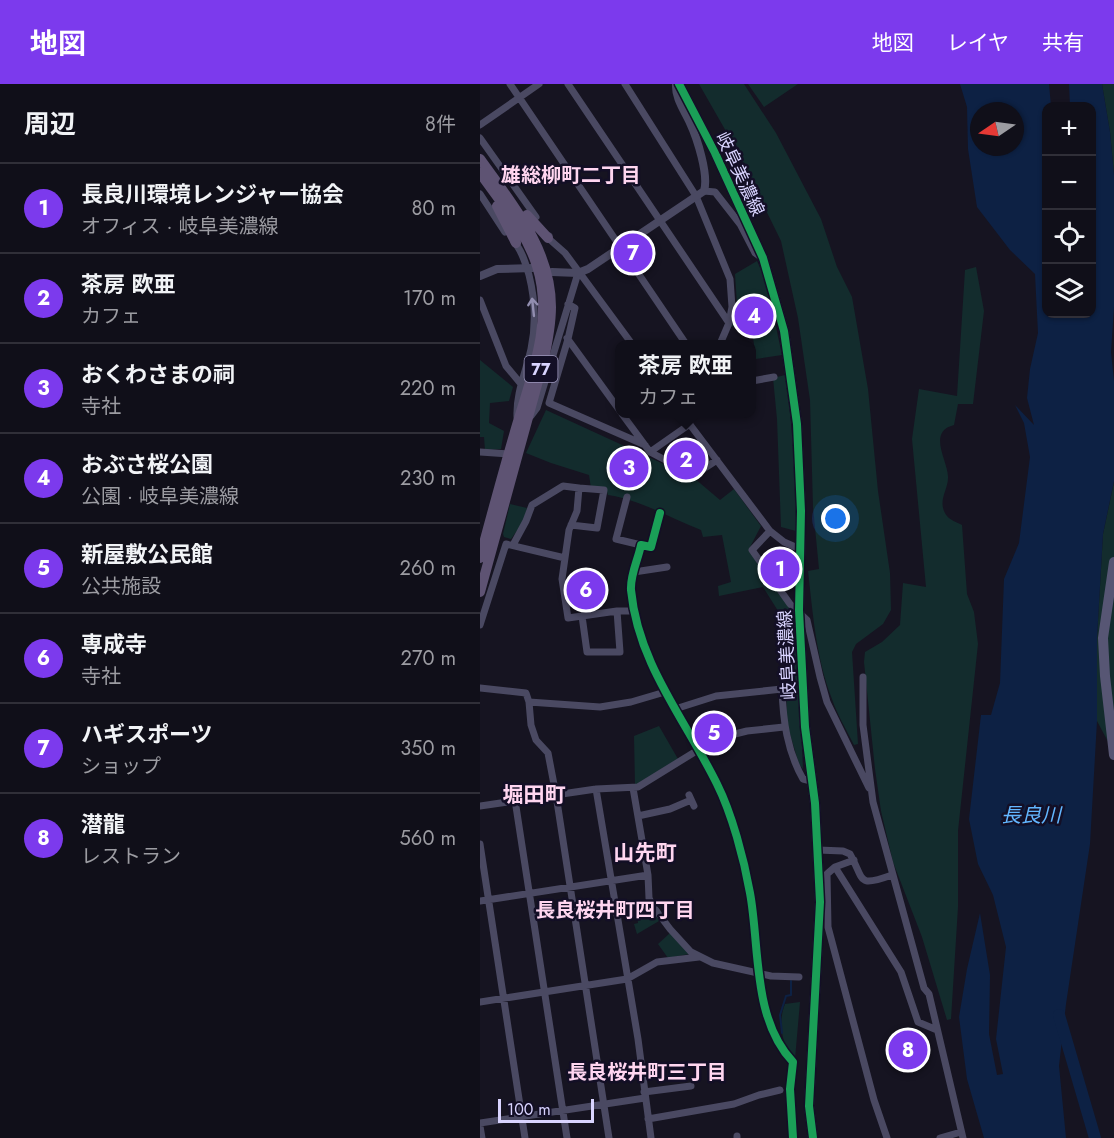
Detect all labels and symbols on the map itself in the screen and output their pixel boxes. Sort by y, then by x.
north arrow [970,102,1024,156]
street label: 岐阜美濃線 [709,128,771,220]
district label: 雄総柳町二丁目 [501,161,641,190]
pin: 7 [614,230,652,276]
pin: 4 [734,294,774,338]
one-way arrow [528,297,539,317]
road number: 77 [524,356,558,382]
pin: 2 [666,438,706,482]
pin: 3 [610,446,648,490]
your location [821,504,850,533]
pin: 1 [760,546,800,592]
pin: 6 [566,568,606,612]
street label: 岐阜美濃線 [772,609,802,701]
pin: 5 [694,710,734,756]
district label: 堀田町 [503,780,566,810]
water label: 長良川 [1001,801,1063,830]
district label: 山先町 [614,838,677,868]
district label: 長良桜井町四丁目 [535,896,695,925]
pin: 8 [888,1028,928,1072]
district label: 長良桜井町三丁目 [567,1058,727,1087]
scale bar [498,1096,594,1124]

